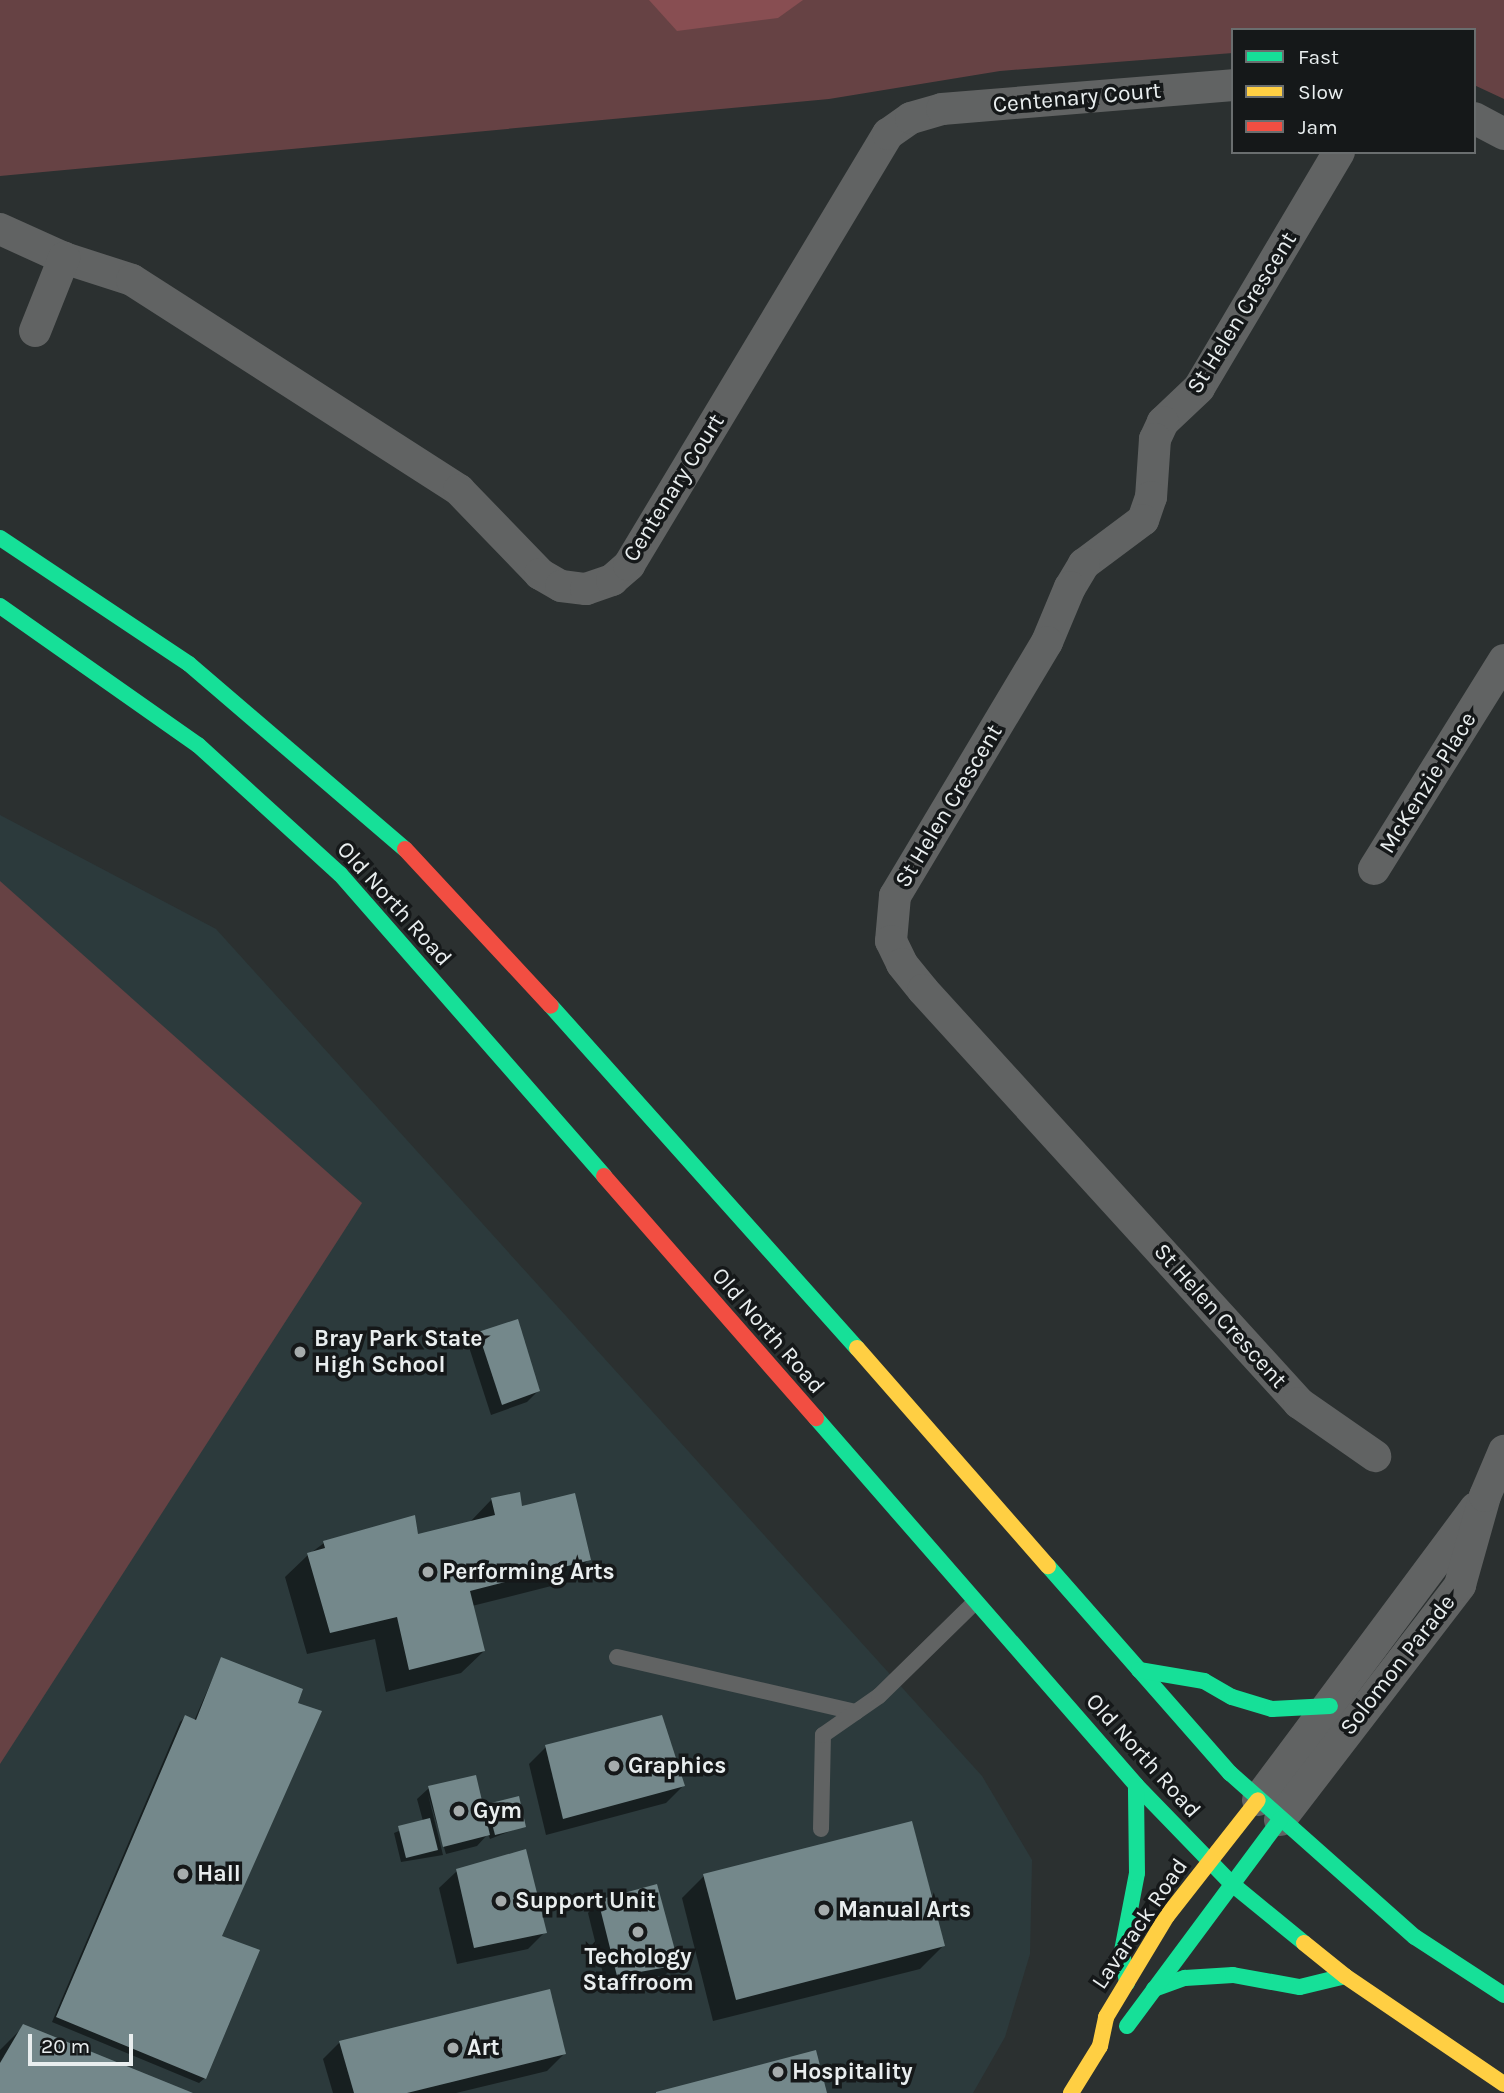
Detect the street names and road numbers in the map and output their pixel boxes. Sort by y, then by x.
street label: Centenary Court [992,77,1162,119]
street label: St Helen Crescent [1181,227,1303,399]
street label: Centenary Court [618,409,730,567]
street label: McKenzie Place [1373,707,1483,859]
street label: St Helen Crescent [889,719,1009,893]
street label: Old North Road [331,836,457,972]
street label: St Helen Crescent [1148,1238,1292,1394]
street label: Old North Road [706,1262,830,1400]
street label: Solomon Parade [1335,1589,1461,1741]
street label: Old North Road [1080,1688,1206,1824]
street label: Lavarack Road [1086,1853,1194,1995]

